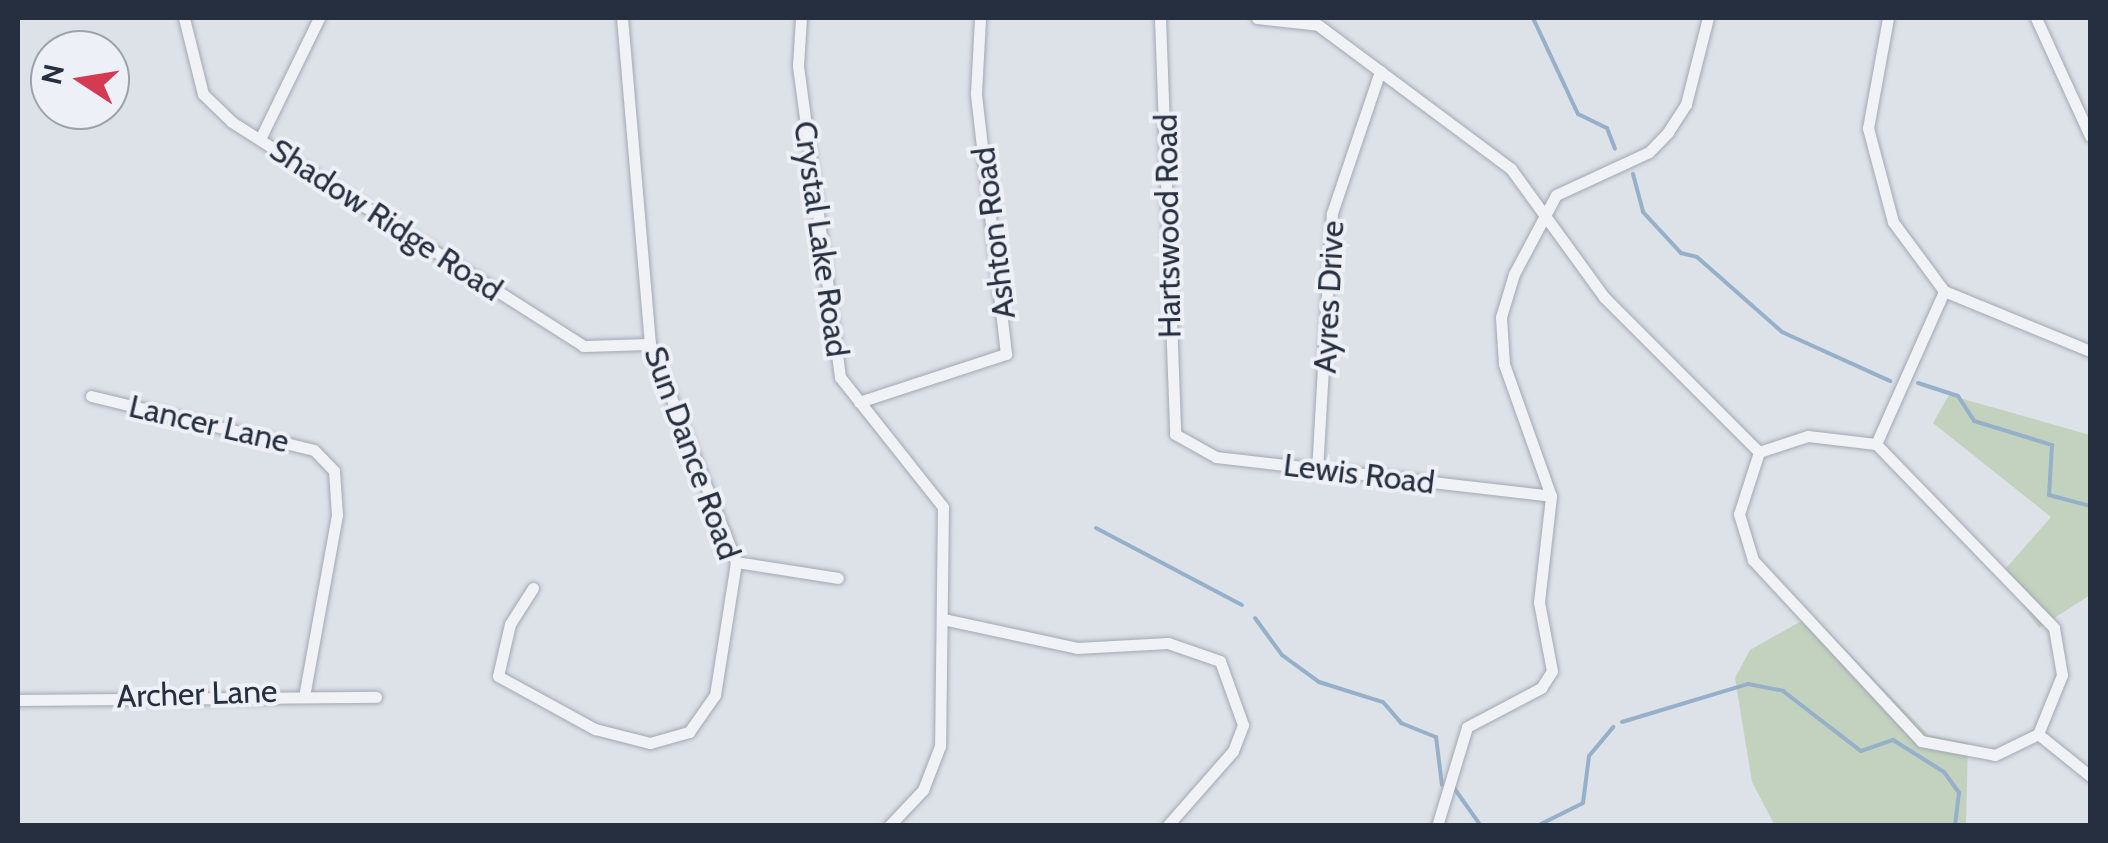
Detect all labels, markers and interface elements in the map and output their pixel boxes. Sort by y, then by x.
north arrow [30,30,130,130]
text: N [34,61,71,87]
street label: Hartswood Road [1147,113,1189,339]
street label: Crystal Lake Road [785,119,857,359]
street label: Shadow Ridge Road [263,131,509,309]
street label: Ashton Road [964,145,1024,321]
street label: Ayres Drive [1306,220,1352,374]
street label: Sun Dance Road [636,341,748,565]
street label: Lancer Lane [125,387,293,461]
street label: Lewis Road [1281,446,1437,502]
street label: Archer Lane [116,672,278,716]

